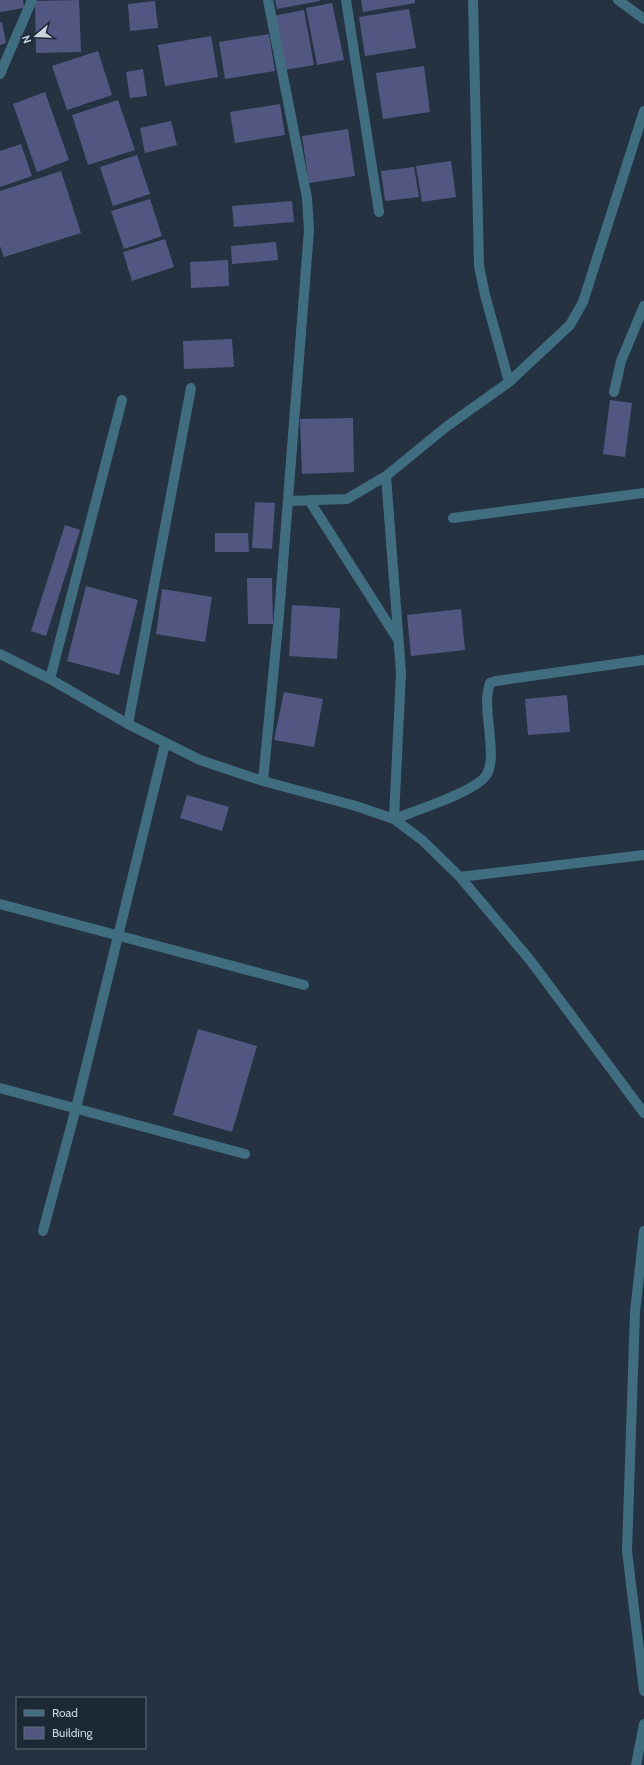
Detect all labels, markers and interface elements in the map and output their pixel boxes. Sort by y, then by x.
north arrow [16,16,56,56]
text: N [19,33,34,45]
legend [16,1697,146,1749]
text: Road [52,1705,78,1720]
text: Building [52,1725,94,1740]

